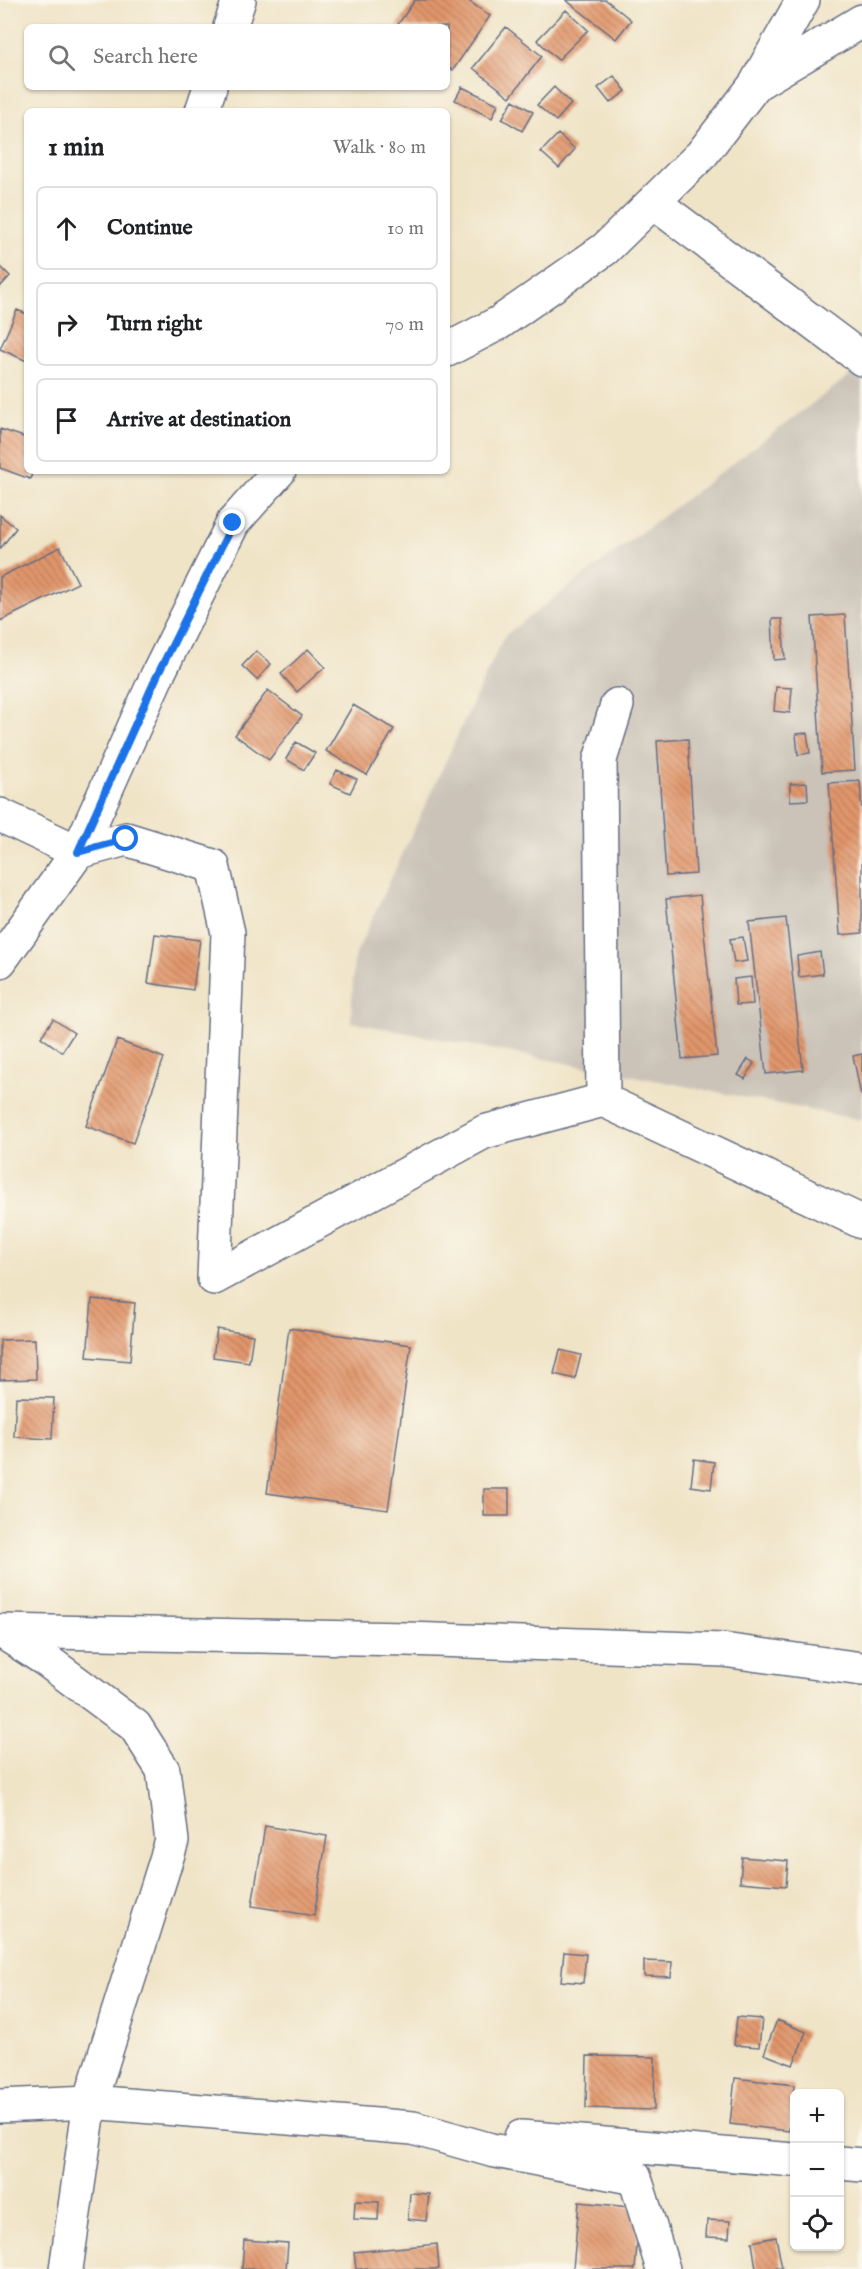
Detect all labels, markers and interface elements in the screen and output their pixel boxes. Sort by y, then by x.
search box [24,24,450,90]
icon: search [45,41,78,74]
text: Search here [93,43,198,71]
text: 1 min [48,131,104,164]
text: Walk · 80 m [333,135,426,160]
icon: ahead [50,212,83,245]
text: Continue [107,214,193,242]
text: 10 m [387,216,424,241]
icon: right [50,308,83,341]
text: Turn right [107,310,202,338]
text: 70 m [385,312,424,337]
icon: arrive [50,404,83,437]
text: Arrive at destination [107,406,291,434]
route end [219,509,245,535]
route start [112,825,138,851]
map controls [790,2089,844,2251]
button: + [790,2089,844,2143]
button: − [790,2143,844,2197]
button: locate [790,2197,844,2251]

